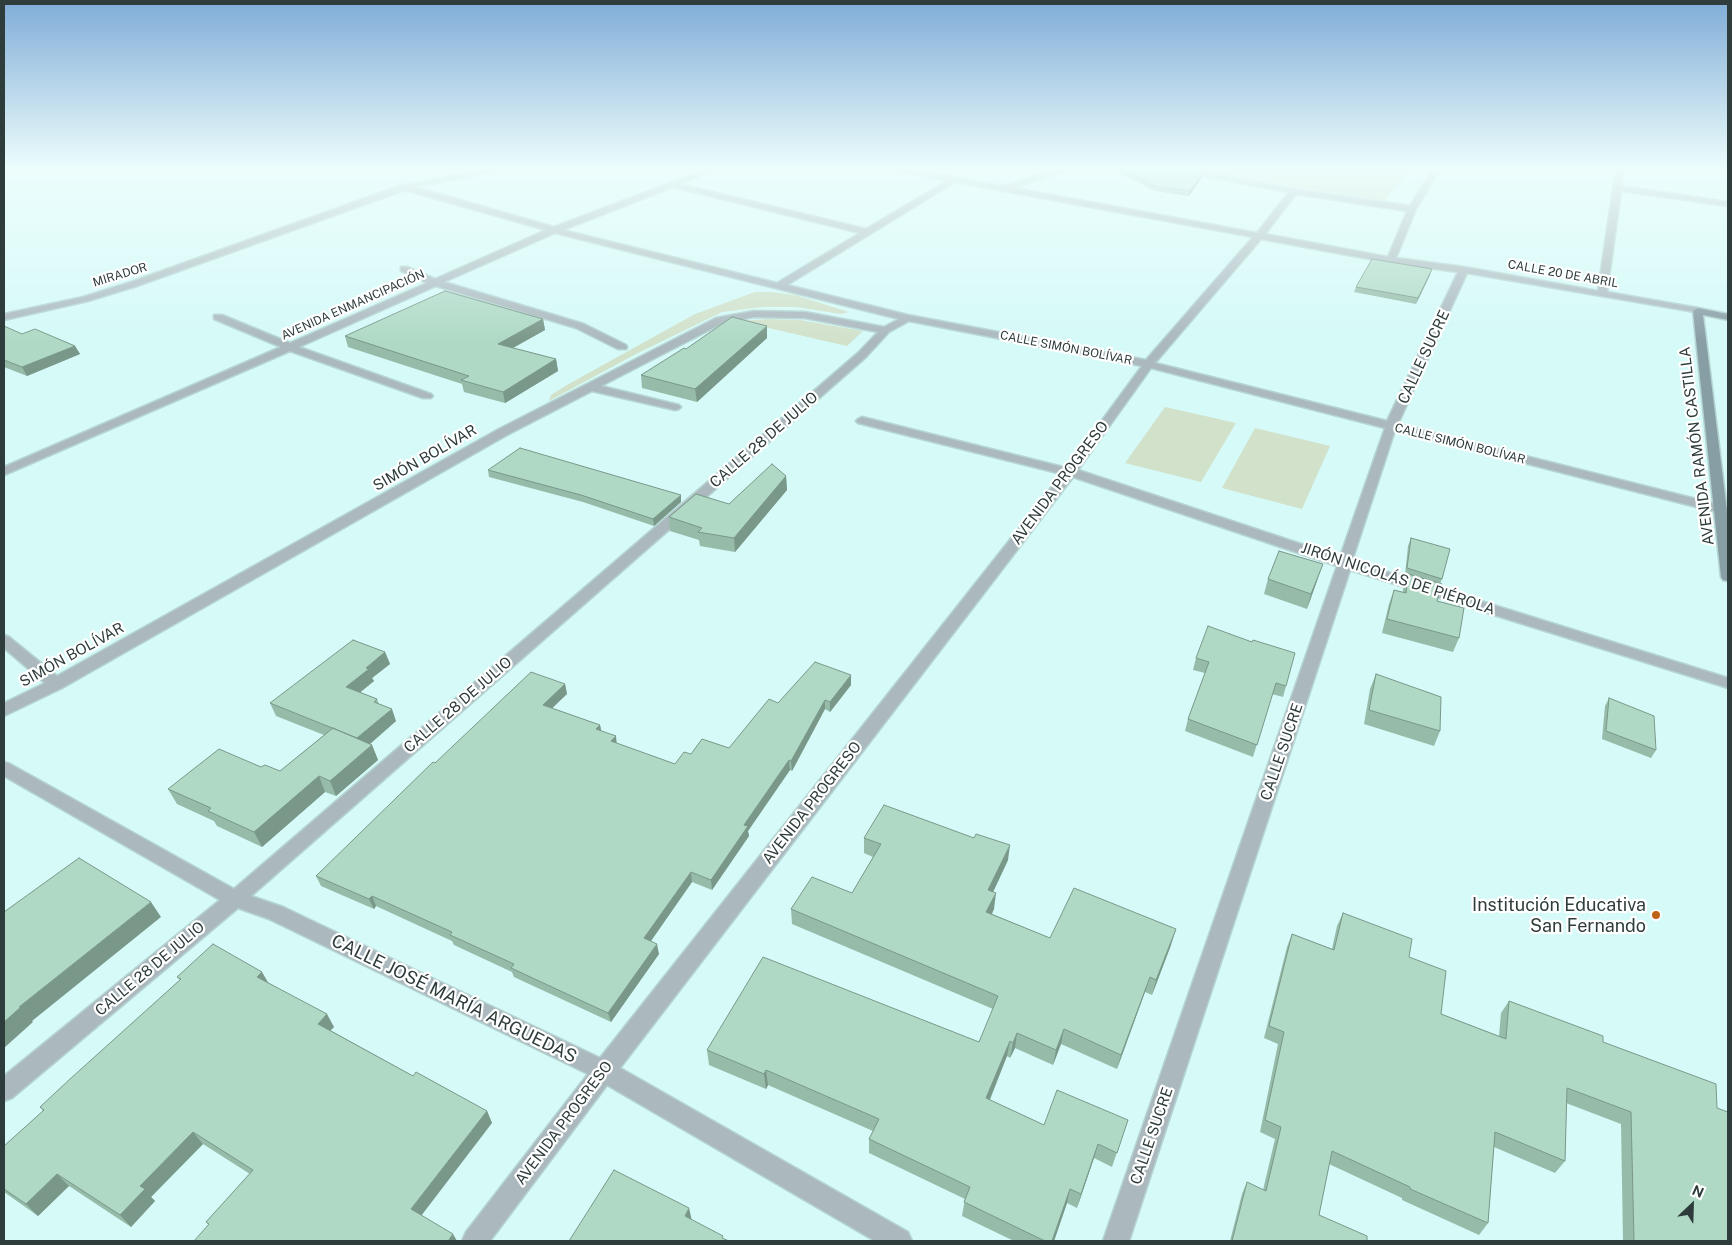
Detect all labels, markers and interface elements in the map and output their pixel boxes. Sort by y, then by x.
street label: CALLE 20 DE ABRIL [1507,257,1619,291]
street label: MIRADOR [91,260,149,290]
street label: AVENIDA ENMANCIPACIÓN [279,267,427,343]
street label: CALLE SUCRE [1394,307,1454,407]
street label: CALLE SIMÓN BOLÍVAR [999,328,1133,368]
street label: AVENIDA RAMÓN CASTILLA [1676,346,1718,546]
street label: CALLE 28 DE JULIO [706,388,822,492]
street label: AVENIDA PROGRESO [1008,418,1112,548]
street label: SIMÓN BOLÍVAR [370,421,480,495]
street label: CALLE SIMÓN BOLÍVAR [1393,421,1527,467]
street label: JIRÓN NICOLÁS DE PIÉROLA [1299,539,1497,619]
street label: SIMÓN BOLÍVAR [17,619,127,691]
street label: CALLE 28 DE JULIO [400,653,516,757]
street label: CALLE SUCRE [1257,701,1307,803]
street label: AVENIDA PROGRESO [759,738,865,868]
place label: Institución Educativa San Fernando [1472,894,1646,936]
marker: Institución Educativa San Fernando [1650,909,1662,921]
street label: CALLE 28 DE JULIO [92,918,208,1020]
street label: CALLE JOSÉ MARÍA ARGUEDAS [328,930,580,1068]
street label: AVENIDA PROGRESO [512,1058,616,1188]
street label: CALLE SUCRE [1127,1085,1177,1187]
north arrow [1667,1180,1717,1230]
text: N [1690,1182,1706,1201]

